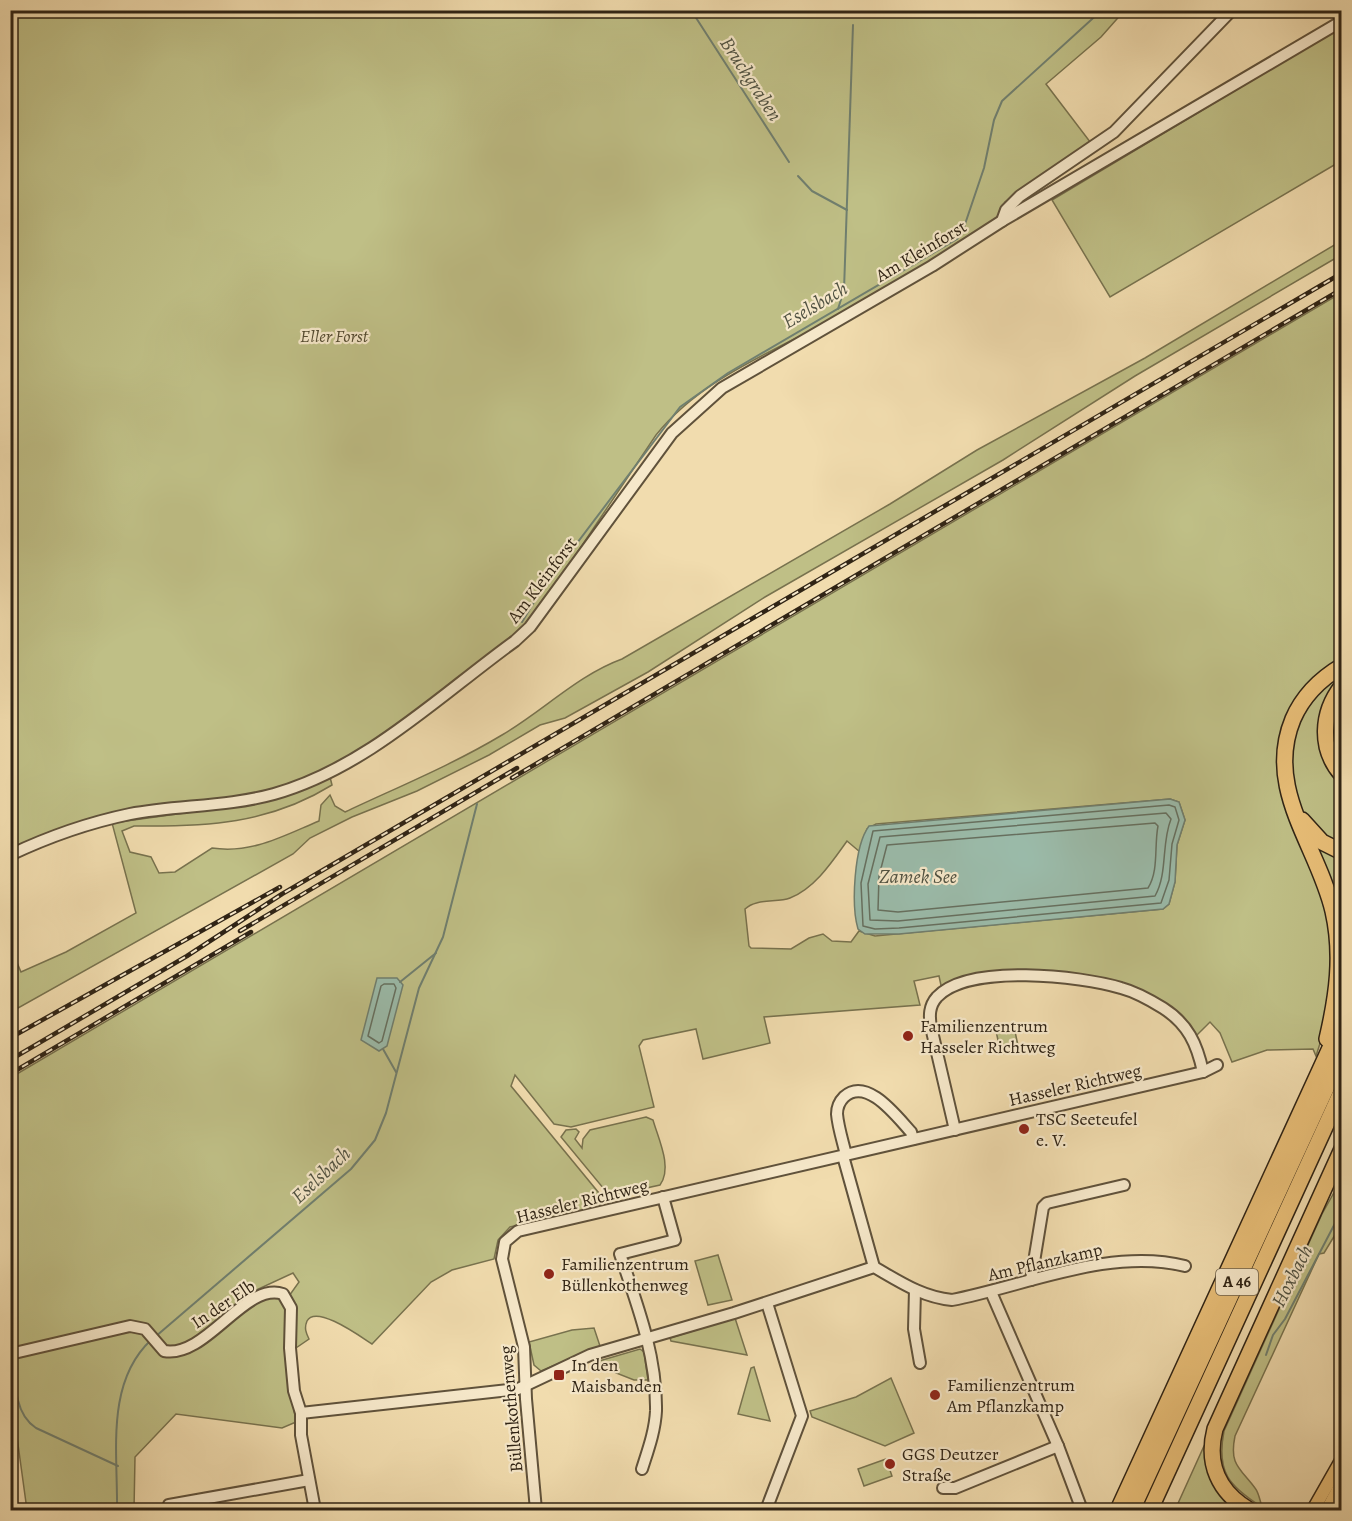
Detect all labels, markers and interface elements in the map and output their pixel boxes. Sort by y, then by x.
water label: Bruchgraben [714,32,788,126]
street label: Am Kleinforst [870,214,971,288]
water label: Eselsbach [777,275,853,335]
park label: Eller Forst [300,324,369,348]
street label: Am Kleinforst [501,532,582,629]
water label: Zamek See [879,863,957,890]
place label: Familienzentrum Hasseler Richtweg [920,1014,1055,1059]
marker: Familienzentrum Hasseler Richtweg [901,1029,915,1043]
street label: Hasseler Richtweg [1006,1058,1144,1112]
place label: TSC Seeteufel e. V. [1036,1107,1138,1152]
marker: TSC Seeteufel e. V. [1017,1122,1031,1136]
water label: Eselsbach [285,1141,357,1209]
street label: Hasseler Richtweg [513,1173,651,1229]
street label: Am Pflanzkamp [984,1237,1105,1287]
water label: Hoxbach [1265,1240,1319,1312]
place label: Familienzentrum Büllenkothenweg [561,1252,689,1297]
marker: Familienzentrum Büllenkothenweg [542,1267,556,1281]
road number: A 46 [1216,1269,1258,1295]
street label: In der Elb [186,1274,260,1334]
street label: Büllenkothenweg [494,1345,528,1473]
place label: In den Maisbanden [571,1353,662,1398]
marker: In den Maisbanden [552,1368,566,1382]
place label: Familienzentrum Am Pflanzkamp [946,1373,1075,1418]
marker: Familienzentrum Am Pflanzkamp [928,1388,942,1402]
place label: GGS Deutzer Straße [902,1442,999,1487]
marker: GGS Deutzer Straße [883,1457,897,1471]

